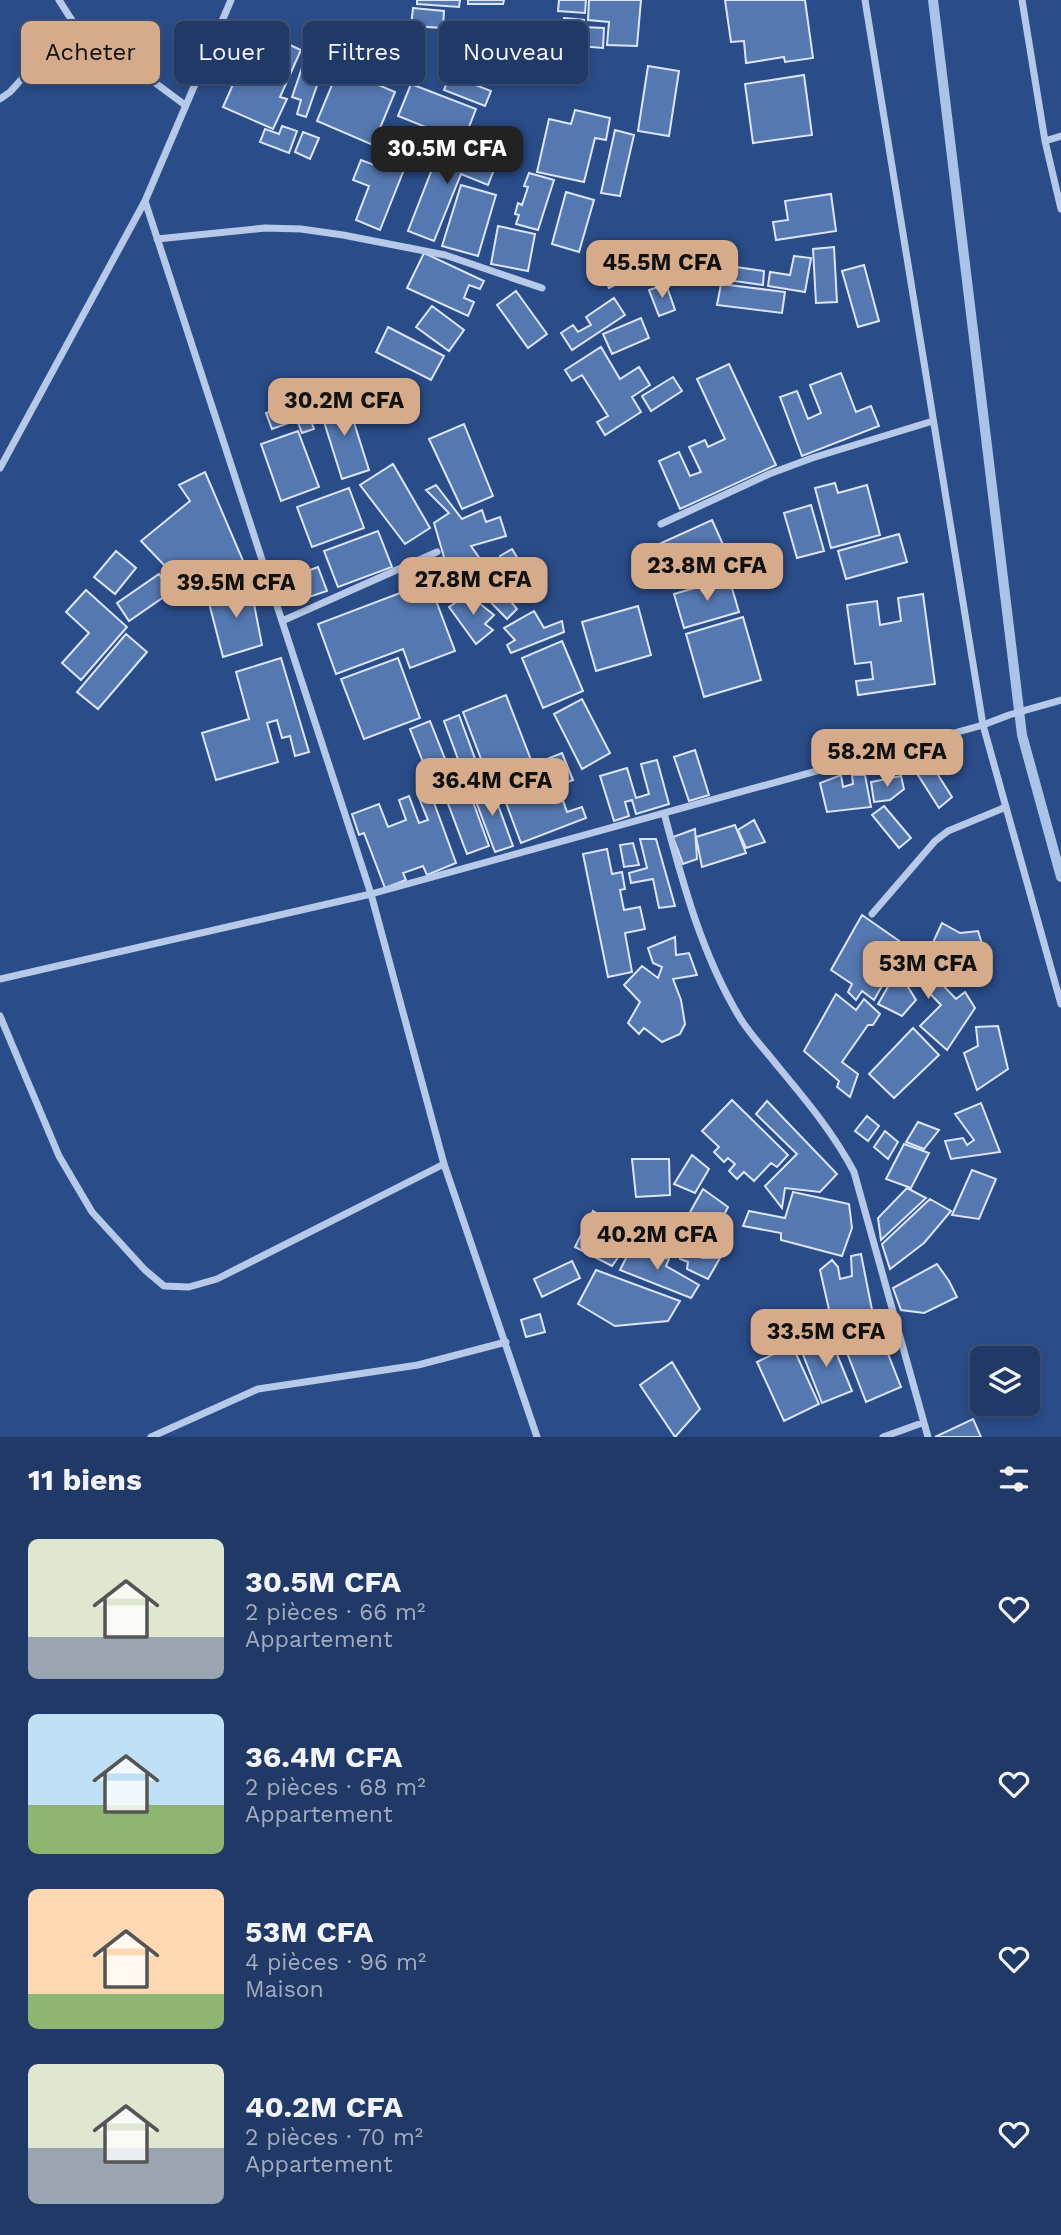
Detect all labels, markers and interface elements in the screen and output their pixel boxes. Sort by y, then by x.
chip: Acheter [21,21,160,84]
chip: Louer [174,21,289,84]
chip: Filtres [303,21,425,84]
chip: Nouveau [439,21,588,84]
pin: 30.5M CFA [367,127,527,186]
text: 30.5M CFA [387,135,507,162]
pin: 45.5M CFA [582,240,742,300]
text: 45.5M CFA [602,249,722,276]
pin: 30.2M CFA [264,378,424,438]
text: 30.2M CFA [284,387,404,414]
pin: 23.8M CFA [627,544,787,603]
text: 23.8M CFA [647,552,767,579]
pin: 27.8M CFA [393,558,553,617]
pin: 39.5M CFA [156,560,316,620]
text: 27.8M CFA [415,566,531,593]
text: 39.5M CFA [176,569,296,596]
pin: 58.2M CFA [807,730,967,789]
text: 58.2M CFA [827,738,947,765]
pin: 36.4M CFA [412,758,572,818]
text: 36.4M CFA [432,767,552,794]
pin: 53M CFA [863,942,993,1001]
text: 53M CFA [879,950,977,977]
pin: 40.2M CFA [577,1212,737,1272]
text: 40.2M CFA [596,1221,718,1248]
pin: 33.5M CFA [746,1310,906,1369]
text: 33.5M CFA [767,1318,885,1345]
map controls [970,1346,1040,1416]
button: layers [970,1346,1040,1416]
icon: filters [995,1460,1033,1498]
text: 11 biens [28,1462,142,1497]
text: 30.5M CFA [245,1564,401,1599]
icon: home [84,1567,168,1651]
icon: heart [995,1590,1033,1628]
text: 2 pièces · 66 m² [245,1599,425,1626]
text: Appartement [245,1626,393,1653]
text: 36.4M CFA [245,1739,402,1774]
icon: home [84,1742,168,1826]
icon: heart [995,1765,1033,1803]
text: 2 pièces · 68 m² [245,1774,426,1801]
text: Appartement [245,1801,393,1828]
text: 53M CFA [245,1914,373,1949]
icon: home [84,1917,168,2001]
icon: heart [995,1940,1033,1978]
text: 4 pièces · 96 m² [245,1949,426,1976]
text: Maison [245,1976,324,2003]
text: 40.2M CFA [245,2089,403,2124]
icon: home [84,2092,168,2176]
icon: heart [995,2115,1033,2153]
text: 2 pièces · 70 m² [245,2124,423,2151]
text: Appartement [245,2151,393,2178]

